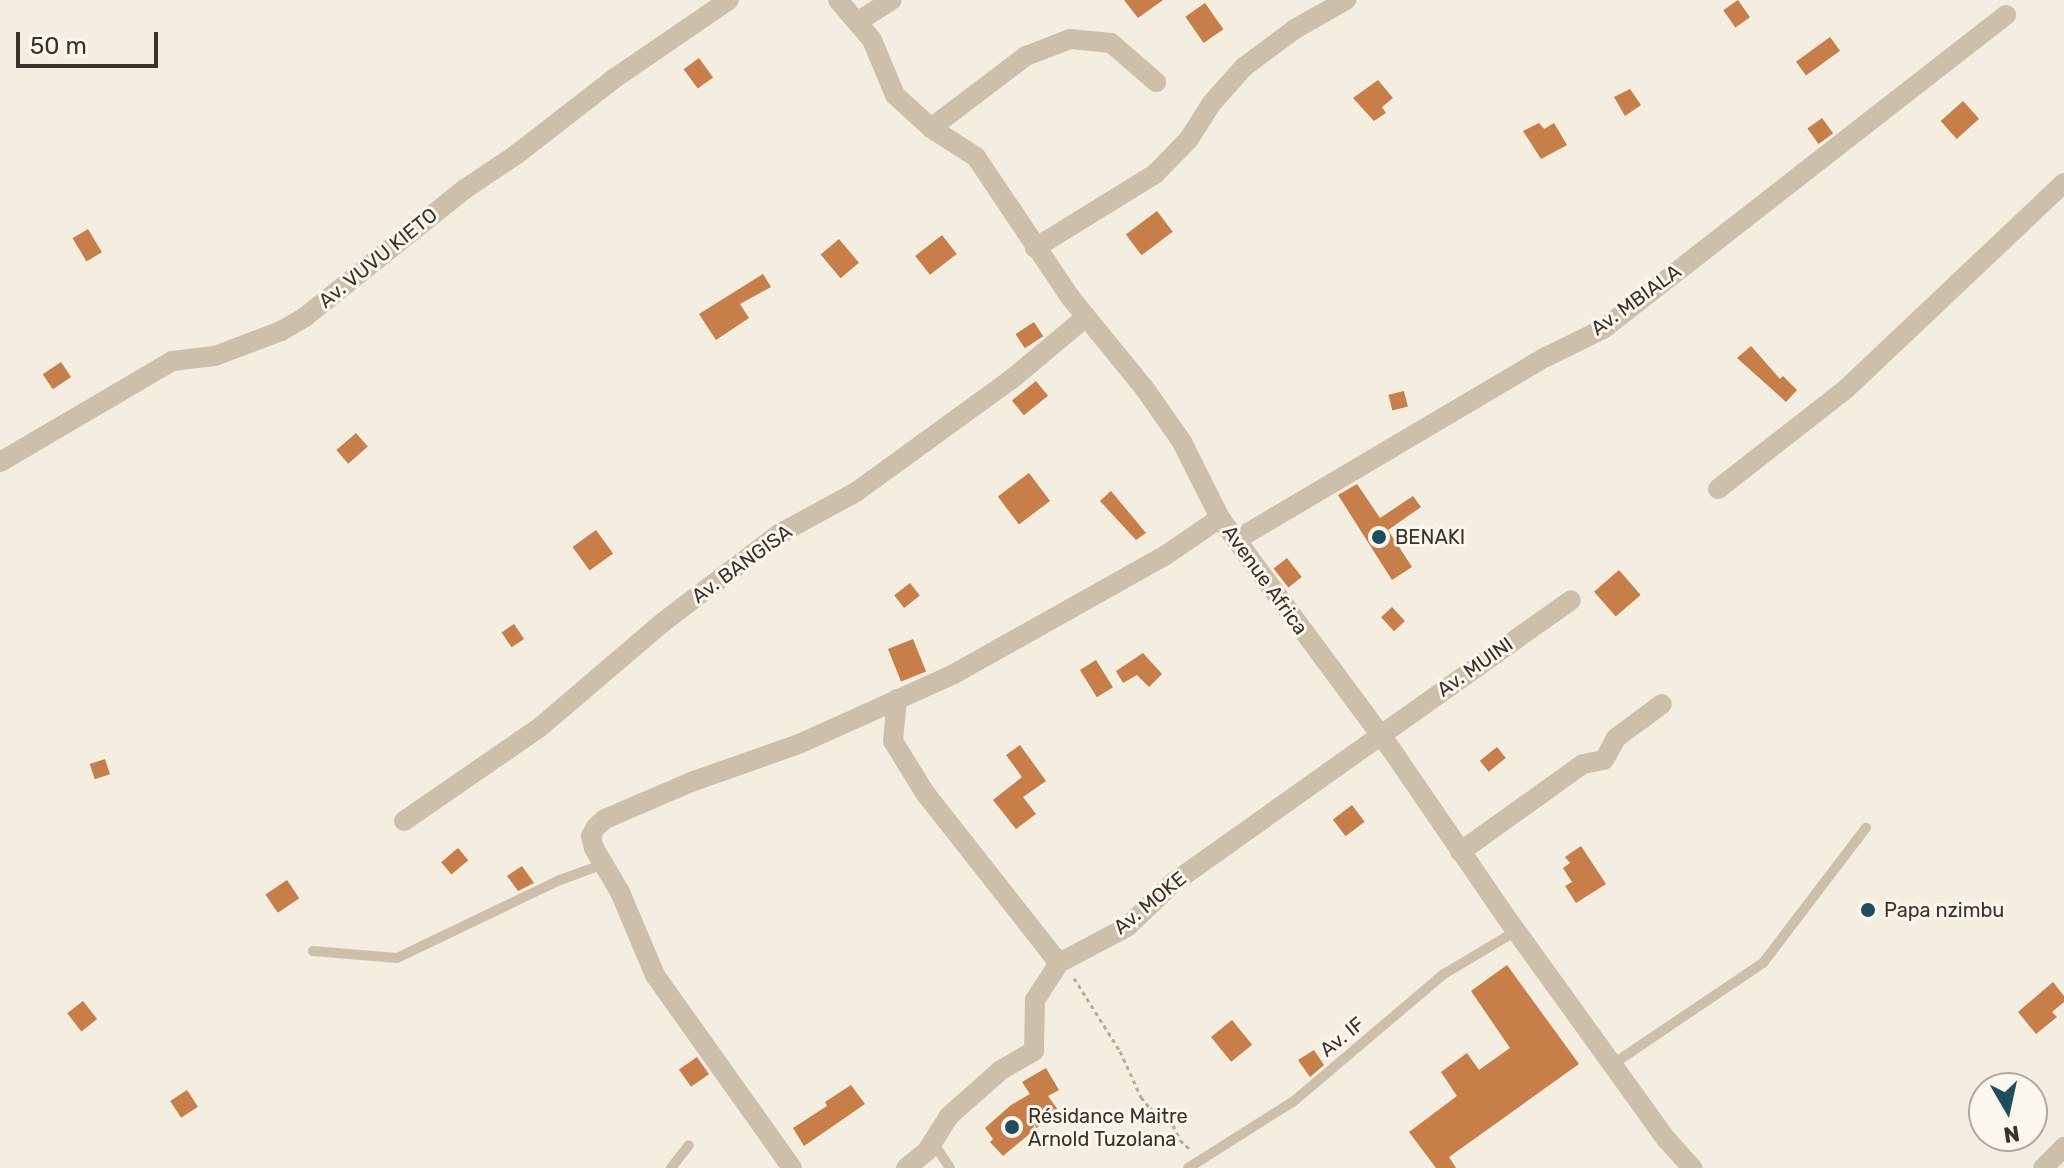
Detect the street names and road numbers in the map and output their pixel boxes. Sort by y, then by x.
street label: Av. VUVU KIETO [314,203,442,313]
street label: Av. MBIALA [1586,259,1686,341]
street label: Av. BANGISA [687,520,797,608]
street label: Avenue Africa [1217,520,1313,640]
street label: Av. MUINI [1432,632,1518,702]
street label: Av. MOKE [1109,867,1191,939]
street label: Av. IF [1315,1012,1369,1062]

